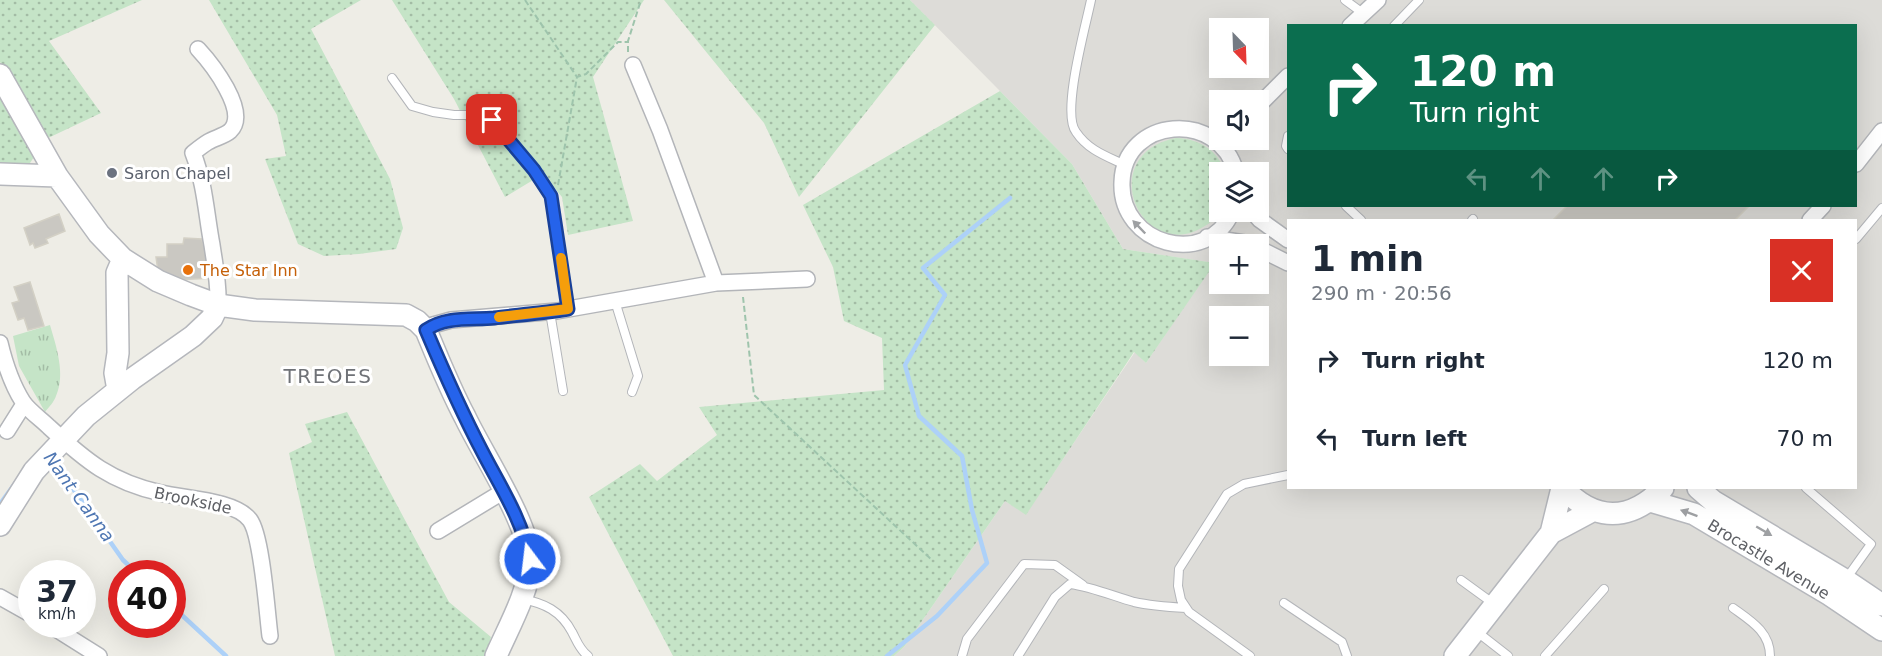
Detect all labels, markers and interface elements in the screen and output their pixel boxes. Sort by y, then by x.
north arrow [1209,18,1269,78]
map controls [1209,18,1269,366]
text: 120 m [1410,47,1556,96]
icon: right [1311,48,1389,126]
button: sound [1209,90,1269,150]
pin [466,94,517,145]
text: Turn right [1410,97,1539,128]
icon: arrive [475,103,508,136]
button: layers [1209,162,1269,222]
icon: left [1461,162,1494,195]
icon: ahead [1524,162,1557,195]
icon: ahead [1587,162,1620,195]
icon: right [1650,162,1683,195]
place label: Saron Chapel [124,164,231,183]
marker: Saron Chapel [105,166,119,180]
one-way arrow [1133,220,1147,234]
button: + [1209,234,1269,294]
text: 1 min [1311,238,1424,279]
button: close [1770,239,1833,302]
place label: The Star Inn [199,261,298,280]
marker: The Star Inn [181,263,195,277]
text: 290 m · 20:56 [1311,281,1452,305]
button: − [1209,306,1269,366]
icon: right [1311,344,1344,377]
text: Turn right [1362,348,1485,373]
text: 120 m [1763,348,1833,373]
district label: TREOES [283,364,372,388]
icon: left [1311,422,1344,455]
text: Turn left [1362,426,1467,451]
text: 70 m [1777,426,1833,451]
water label: Nant Canna [40,448,119,546]
street label: Brookside [152,483,233,518]
one-way arrow [1680,508,1698,518]
street label: Brocastle Avenue [1704,515,1833,603]
one-way arrow [1756,526,1773,536]
position arrow [498,527,562,591]
speed limit sign: 40 [108,560,186,638]
text: 37 [36,574,78,609]
text: km/h [38,605,76,623]

